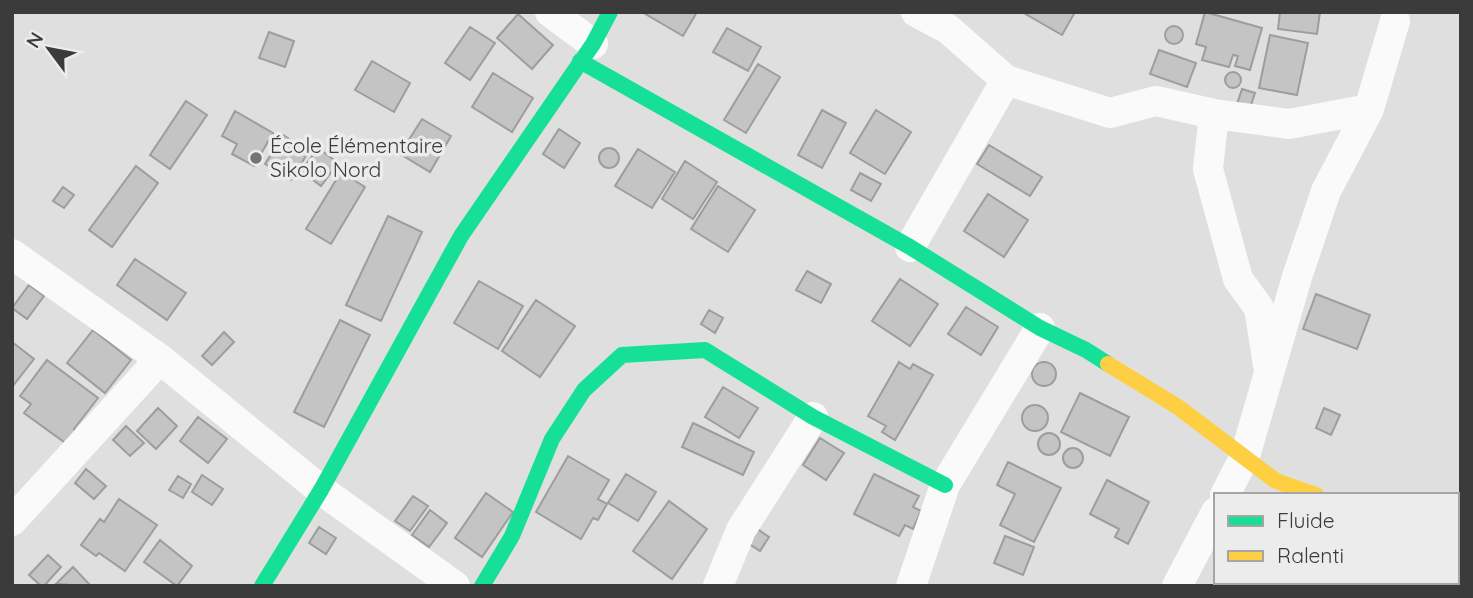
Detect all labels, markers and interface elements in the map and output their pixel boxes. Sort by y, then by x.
north arrow [14,14,84,84]
text: N [21,28,48,52]
place label: École Élémentaire Sikolo Nord [270,132,443,182]
marker: École Élémentaire Sikolo Nord [248,150,264,166]
legend [1214,493,1459,584]
text: Fluide [1277,507,1335,533]
text: Ralenti [1277,542,1344,568]

